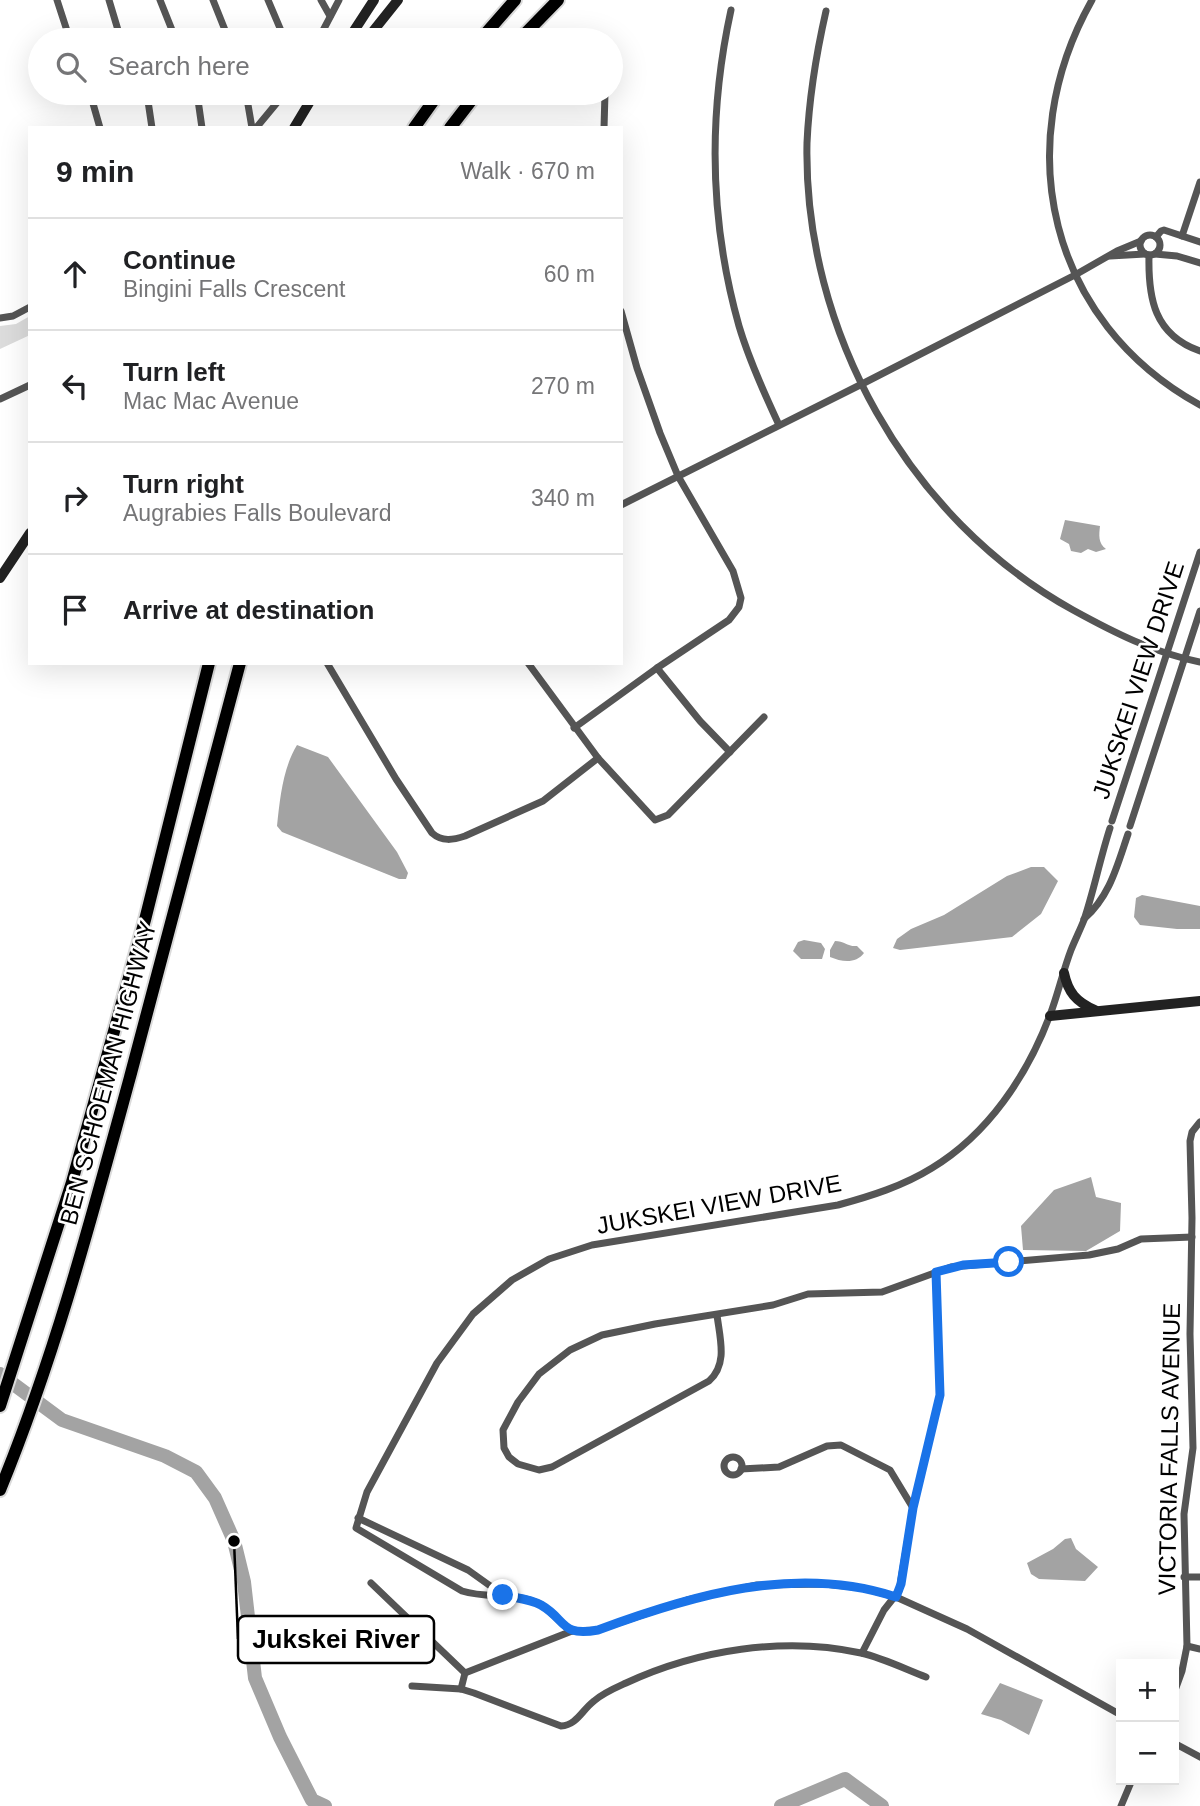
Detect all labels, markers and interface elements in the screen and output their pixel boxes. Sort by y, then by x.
search box [28,28,623,105]
icon: search [52,48,90,86]
text: Search here [108,51,250,81]
text: 9 min [56,155,134,188]
text: Walk · 670 m [460,158,595,184]
text: Continue [123,245,236,275]
icon: ahead [56,255,94,293]
text: 60 m [544,261,595,287]
text: Bingini Falls Crescent [123,276,345,302]
text: Turn left [123,357,225,387]
icon: left [56,367,94,405]
text: 270 m [531,373,595,399]
text: Mac Mac Avenue [123,388,299,414]
text: Turn right [123,469,244,499]
icon: right [56,479,94,517]
text: 340 m [531,485,595,511]
text: Augrabies Falls Boulevard [123,500,391,526]
street label: JUKSKEI VIEW DRIVE [1087,558,1189,802]
icon: arrive [56,591,94,629]
text: Arrive at destination [123,595,374,625]
street label: BEN SCHOEMAN HIGHWAY [54,918,162,1228]
street label: JUKSKEI VIEW DRIVE [595,1169,843,1239]
route start [993,1246,1024,1277]
street label: VICTORIA FALLS AVENUE [1153,1303,1185,1595]
route end [487,1579,518,1610]
callout: Jukskei River [238,1616,434,1663]
text: Jukskei River [252,1624,420,1654]
map controls [1116,1659,1179,1785]
button: + [1116,1659,1179,1722]
button: − [1116,1722,1179,1785]

